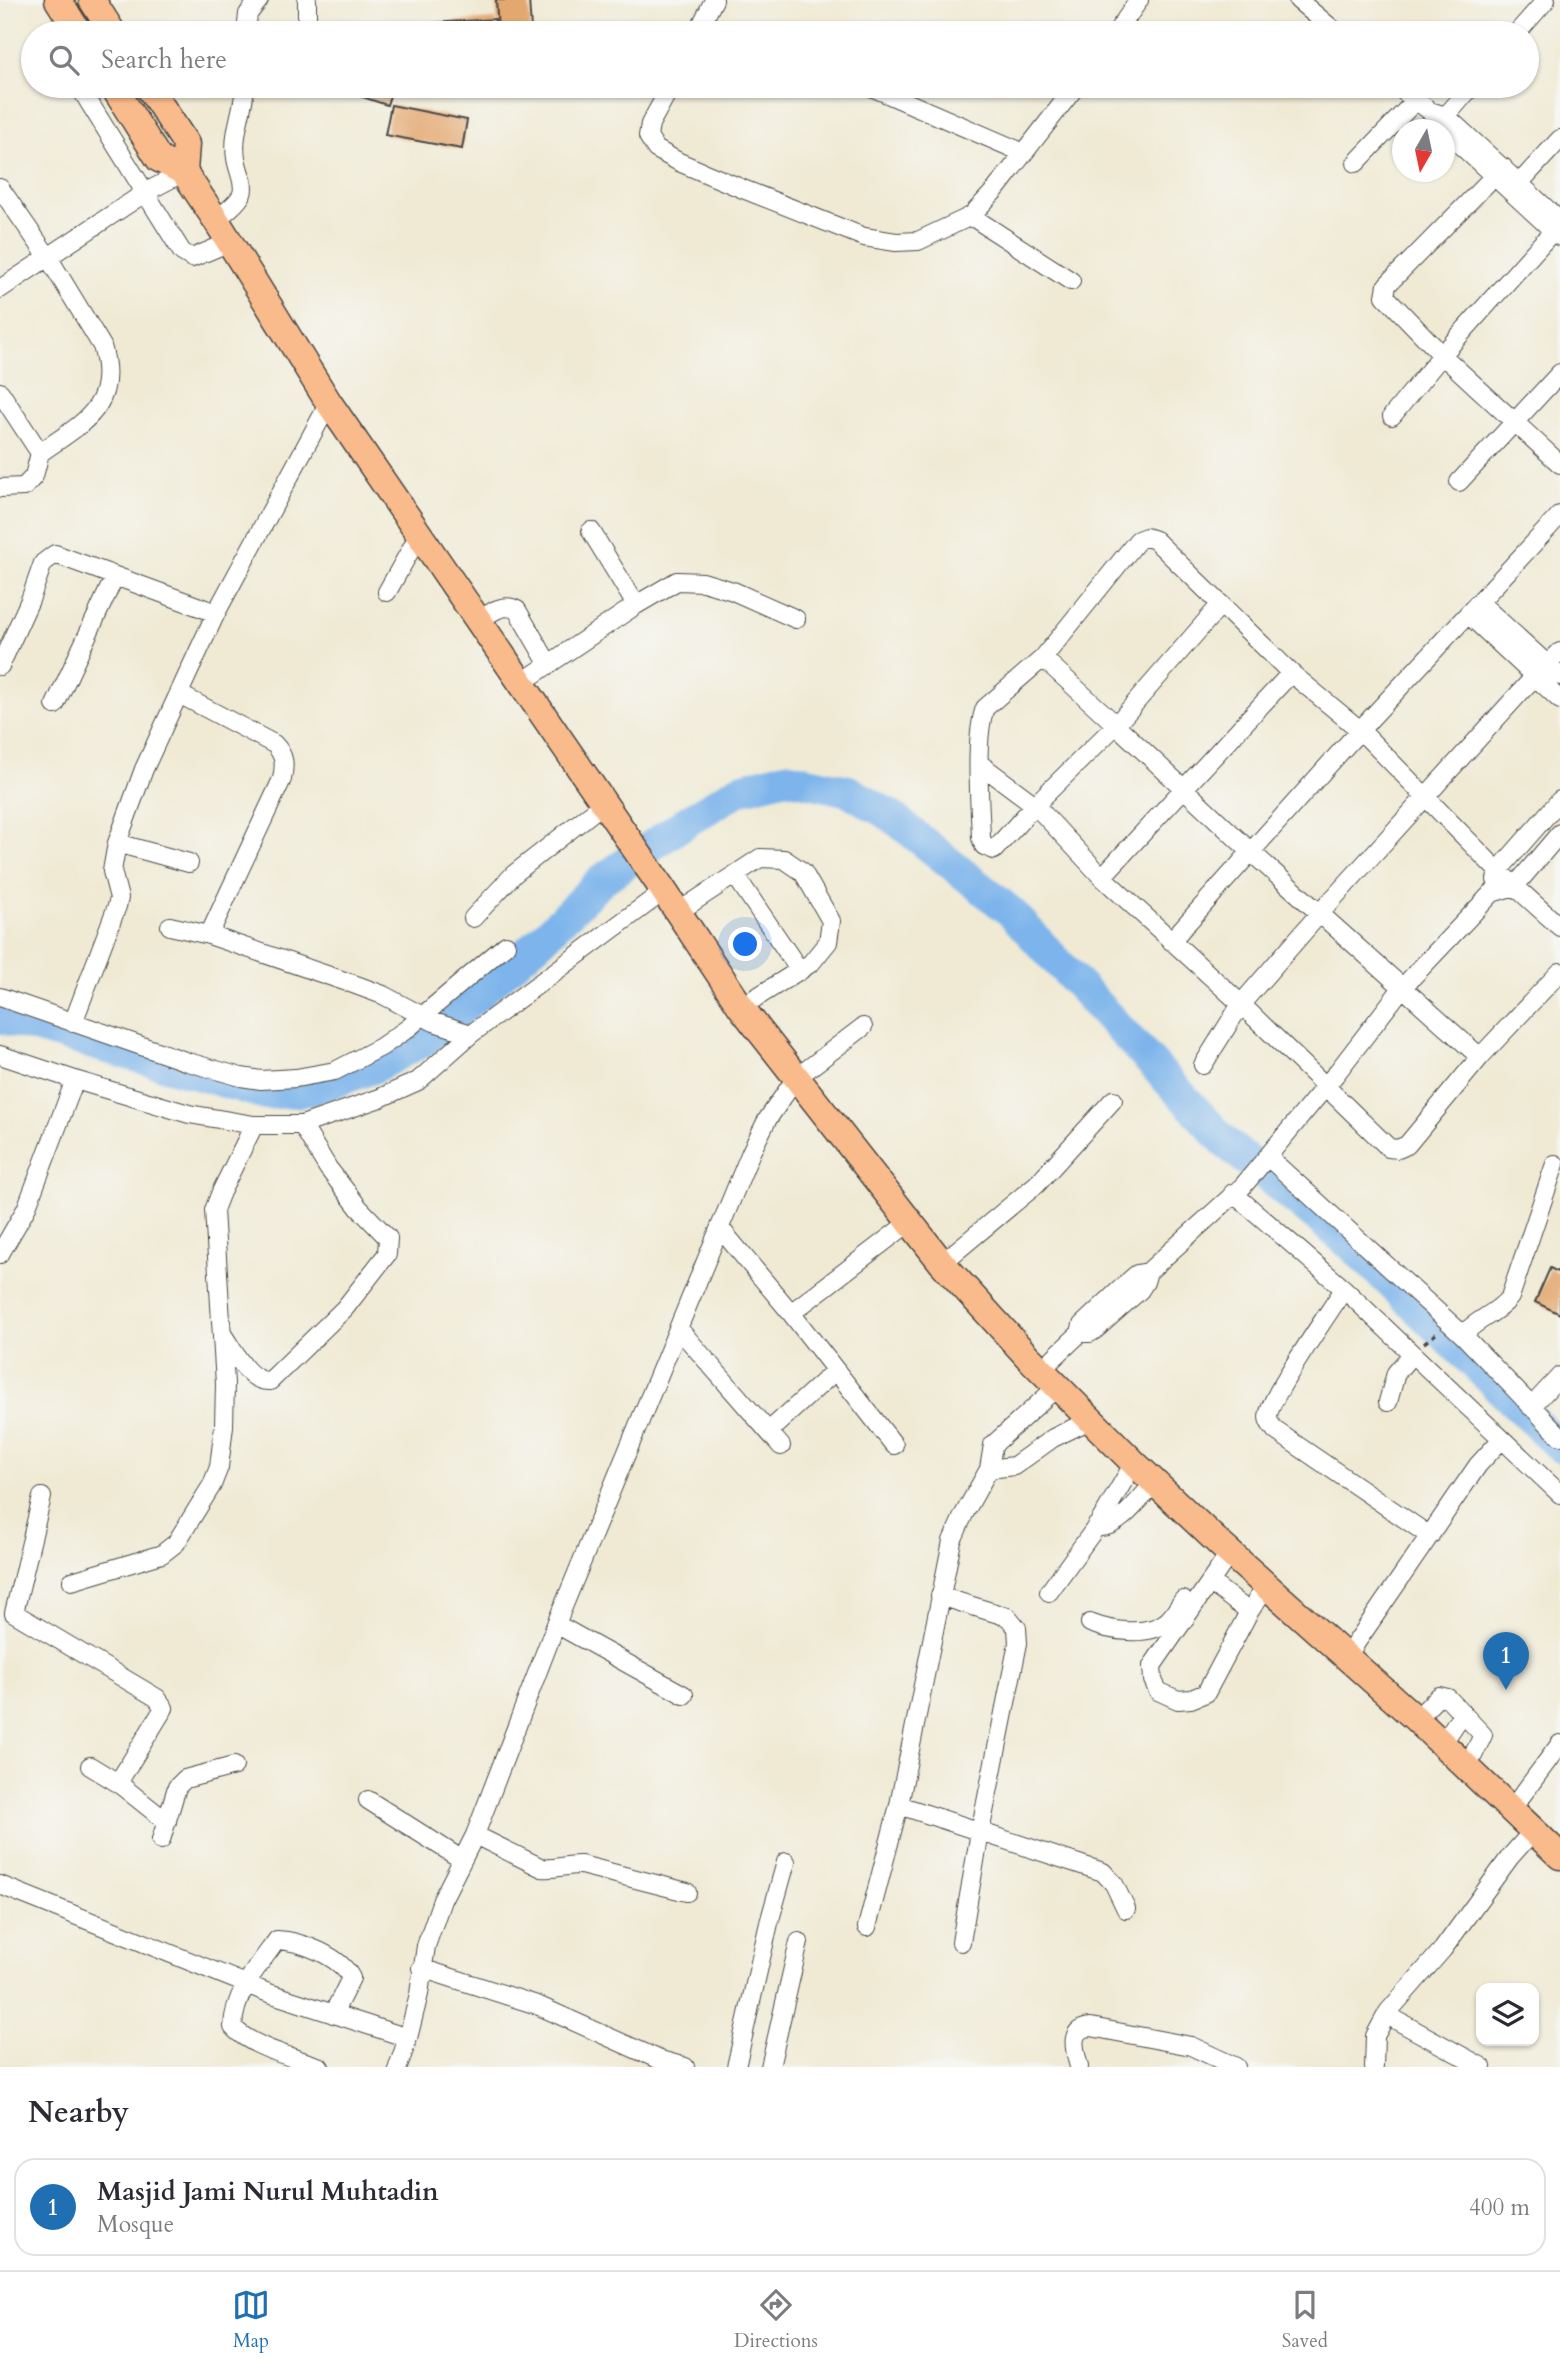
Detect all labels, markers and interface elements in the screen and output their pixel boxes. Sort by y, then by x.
search box [21,21,1539,98]
icon: search [45,41,83,79]
text: Search here [101,42,227,77]
north arrow [1392,119,1455,182]
your location [728,927,762,961]
pin: 1 [1483,1632,1529,1690]
map controls [1476,1983,1539,2046]
button: layers [1476,1983,1539,2046]
text: Nearby [28,2092,129,2133]
text: Masjid Jami Nurul Muhtadin [97,2174,439,2209]
text: 1 [47,2192,59,2223]
text: 400 m [1469,2192,1530,2223]
text: Mosque [97,2209,174,2240]
tab: Map [232,2286,270,2354]
tab: Directions [734,2286,818,2354]
tab: Saved [1282,2286,1328,2354]

